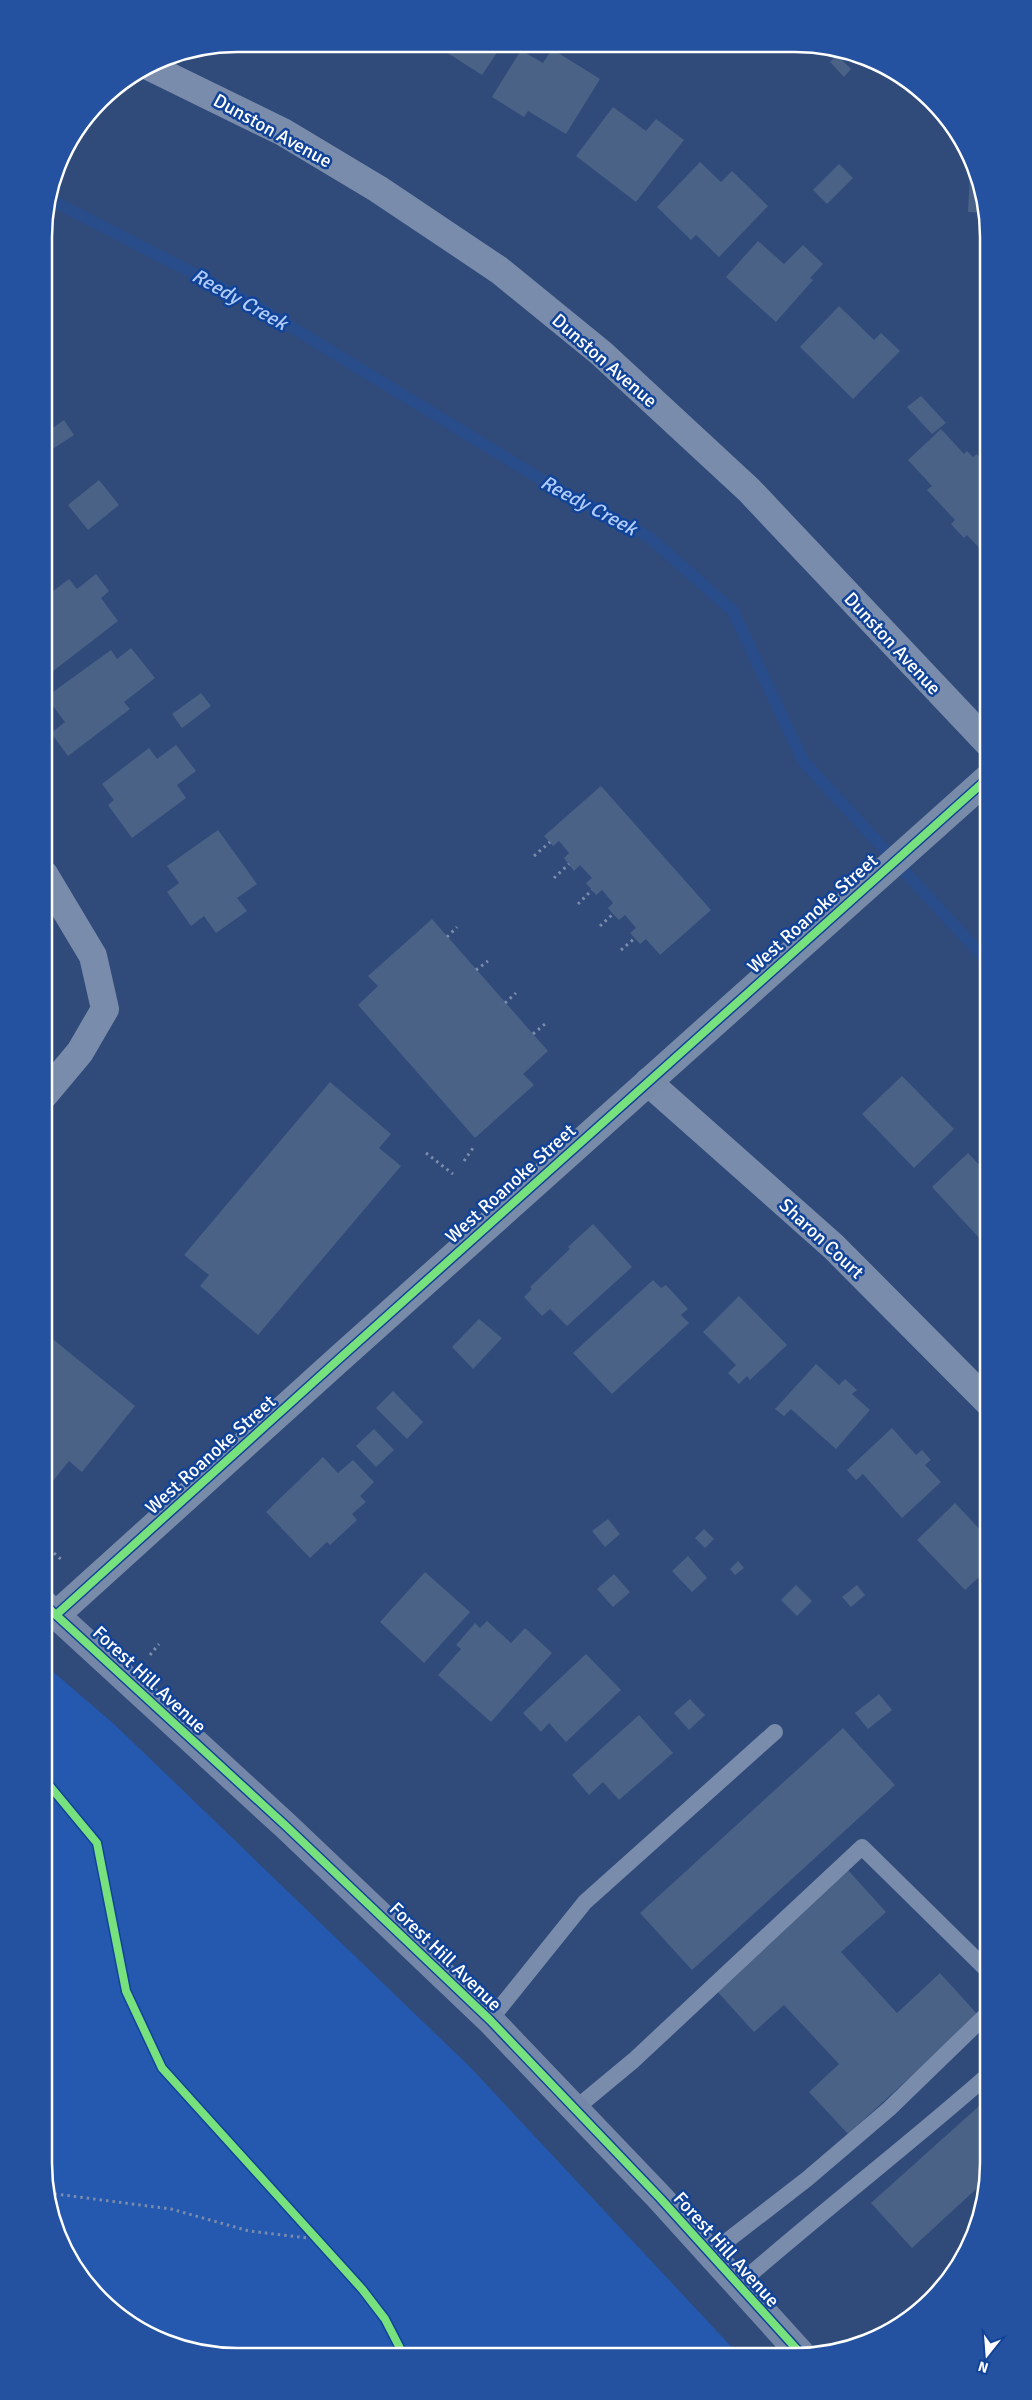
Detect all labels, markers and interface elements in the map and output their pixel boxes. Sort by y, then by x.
street label: Dunston Avenue [209,88,336,173]
water label: Reedy Creek [188,263,294,337]
street label: Dunston Avenue [547,308,662,413]
water label: Reedy Creek [536,470,643,542]
street label: Dunston Avenue [839,587,946,700]
street label: West Roanoke Street [742,849,883,979]
street label: West Roanoke Street [440,1119,581,1249]
street label: Sharon Court [774,1193,869,1284]
street label: West Roanoke Street [140,1390,281,1520]
street label: Forest Hill Avenue [87,1621,211,1739]
street label: Forest Hill Avenue [384,1897,507,2016]
street label: Forest Hill Avenue [668,2187,784,2312]
north arrow [962,2330,1012,2380]
text: N [976,2357,990,2377]

